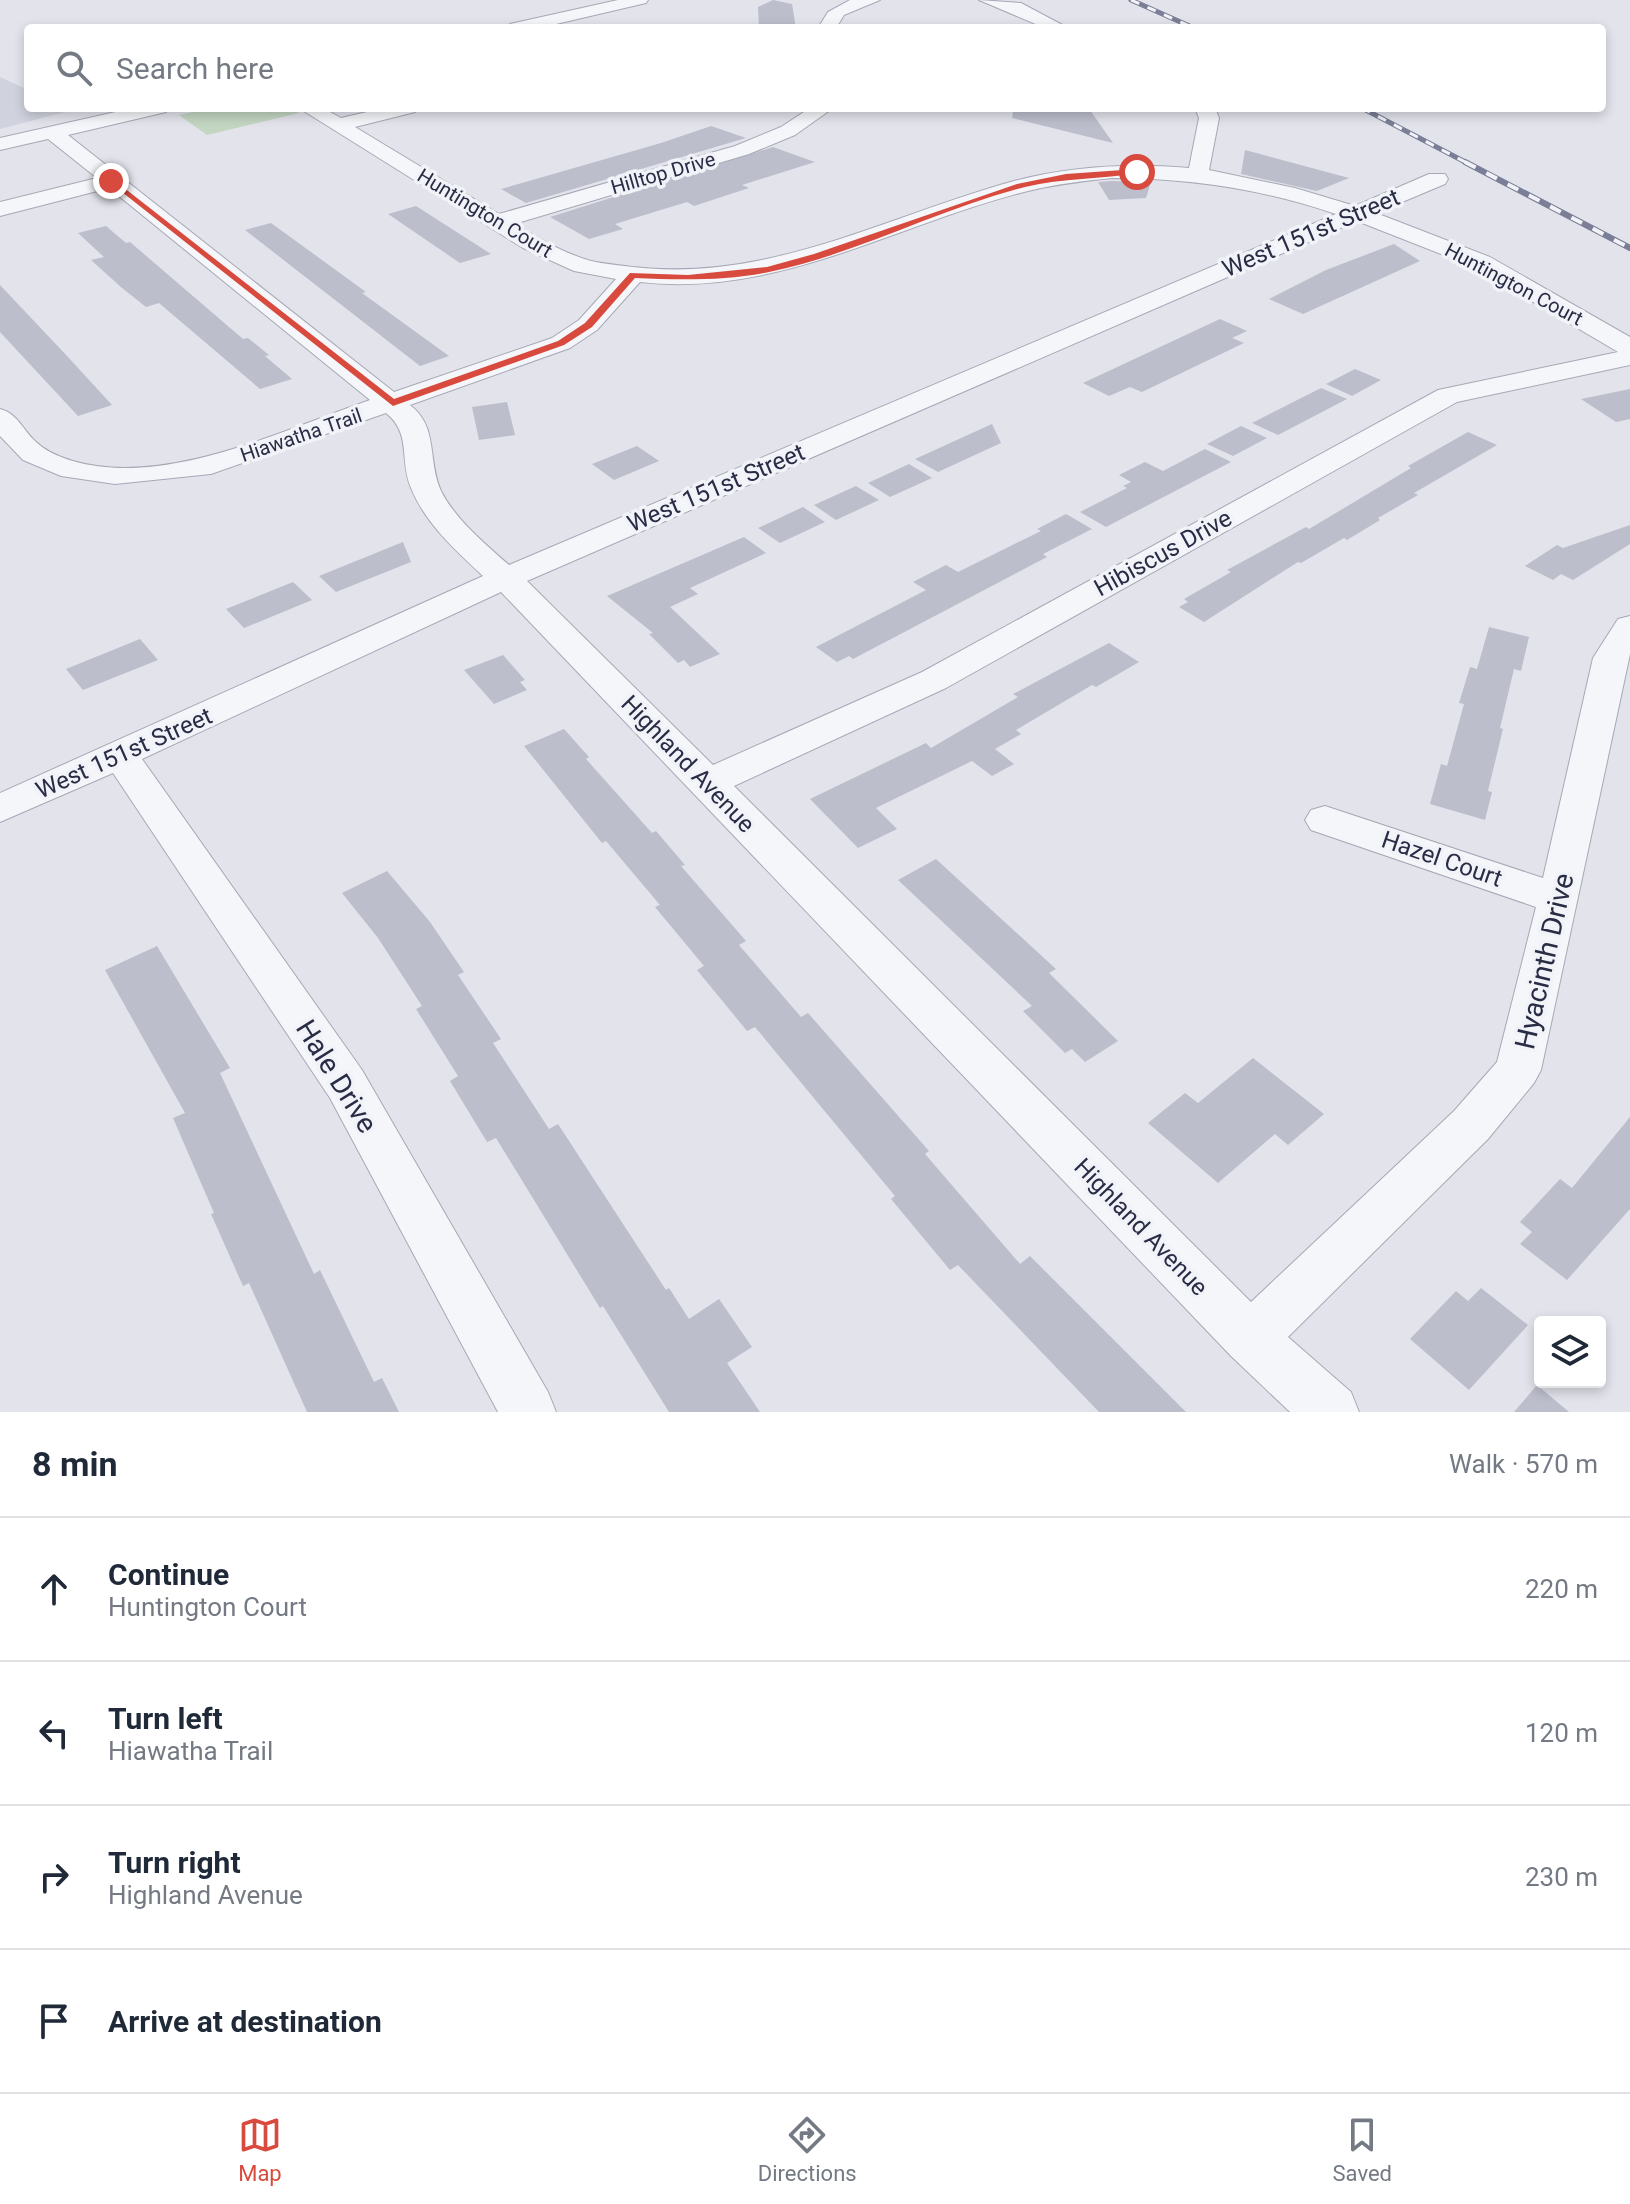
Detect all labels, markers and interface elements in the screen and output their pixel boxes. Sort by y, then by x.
search box [24,24,1606,112]
icon: search [52,46,96,90]
text: Search here [116,51,274,86]
street label: Hilltop Drive [608,147,718,199]
route start [1119,154,1155,190]
route end [93,163,129,199]
street label: Huntington Court [413,163,557,263]
street label: West 151st Street [1218,183,1404,283]
street label: Huntington Court [1441,237,1587,331]
street label: Hiawatha Trail [237,403,365,467]
street label: West 151st Street [623,438,809,538]
street label: Hibiscus Drive [1089,504,1237,602]
street label: Highland Avenue [615,690,761,838]
street label: West 151st Street [32,702,217,804]
street label: Hazel Court [1378,825,1506,893]
street label: Hyacinth Drive [1508,870,1581,1052]
street label: Hale Drive [289,1014,384,1139]
street label: Highland Avenue [1068,1153,1214,1301]
map controls [1534,1316,1606,1388]
button: layers [1534,1316,1606,1388]
text: 8 min [32,1444,117,1484]
text: Walk · 570 m [1449,1449,1598,1479]
text: Continue [108,1557,229,1592]
icon: ahead [32,1567,76,1611]
text: 220 m [1525,1574,1598,1604]
text: Huntington Court [108,1592,307,1622]
text: Turn left [108,1701,223,1736]
icon: left [32,1711,76,1755]
text: 120 m [1525,1718,1598,1748]
text: Hiawatha Trail [108,1736,273,1766]
text: Turn right [108,1845,241,1880]
icon: right [32,1855,76,1899]
text: 230 m [1525,1862,1598,1892]
text: Highland Avenue [108,1880,303,1910]
icon: arrive [32,1999,76,2043]
text: Arrive at destination [108,2004,382,2039]
tab: Map [238,2113,282,2186]
tab: Directions [758,2113,857,2186]
tab: Saved [1333,2113,1392,2186]

